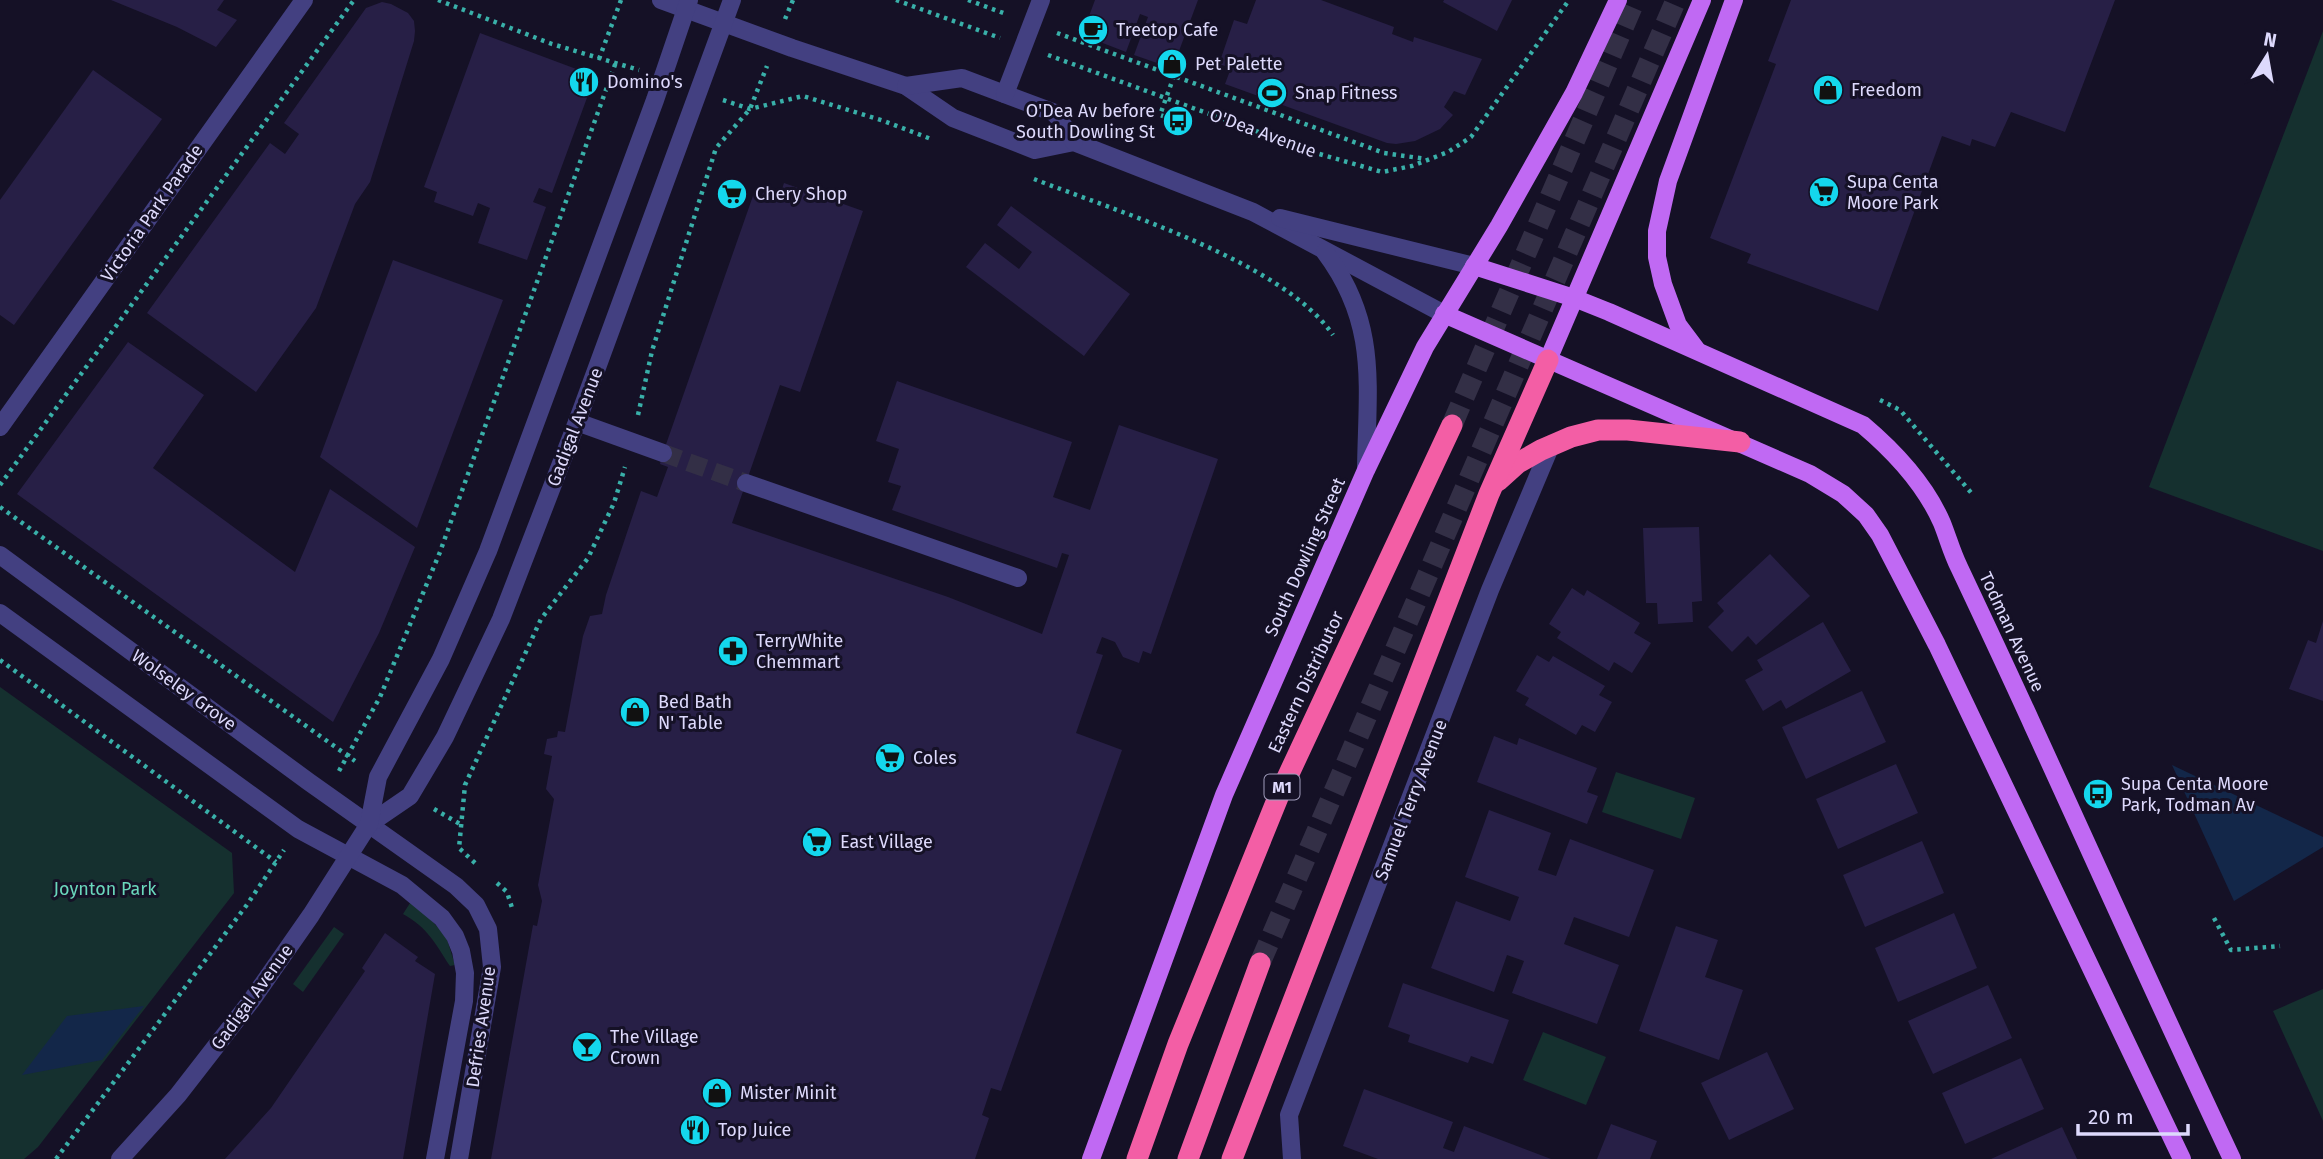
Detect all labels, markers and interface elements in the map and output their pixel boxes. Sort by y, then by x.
cafe icon: Treetop Cafe [1076,13,1110,47]
place label: Treetop Cafe [1116,19,1218,41]
north arrow [2232,21,2302,91]
text: N [2262,27,2279,52]
shop icon: Pet Palette [1155,47,1189,81]
place label: Pet Palette [1195,53,1283,75]
restaurant icon: Domino's [567,65,601,99]
place label: Domino's [607,71,683,93]
shop icon: Freedom [1811,73,1845,107]
sports icon: Snap Fitness [1255,76,1289,110]
place label: Freedom [1851,79,1922,101]
place label: Snap Fitness [1295,82,1397,104]
place label: O'Dea Av before South Dowling St [1016,100,1155,143]
bus stop icon: O'Dea Av before South Dowling St [1161,104,1195,138]
street label: O'Dea Avenue [1207,104,1319,162]
street label: Victoria Park Parade [96,140,208,286]
place label: Supa Centa Moore Park [1847,171,1939,214]
supermarket icon: Supa Centa Moore Park [1807,175,1841,209]
supermarket icon: Chery Shop [715,177,749,211]
place label: Chery Shop [755,183,847,205]
street label: Gadigal Avenue [542,365,608,489]
street label: South Dowling Street [1260,474,1350,640]
street label: Todman Avenue [1975,568,2049,696]
street label: Eastern Distributor [1263,607,1349,757]
place label: TerryWhite Chemmart [756,630,843,673]
pharmacy icon: TerryWhite Chemmart [716,634,750,668]
street label: Wolseley Grove [127,645,241,735]
place label: Bed Bath N' Table [658,691,732,734]
shop icon: Bed Bath N' Table [618,695,652,729]
street label: Samuel Terry Avenue [1370,716,1452,884]
supermarket icon: Coles [873,741,907,775]
place label: Coles [913,747,957,769]
place label: Supa Centa Moore Park, Todman Av [2121,773,2269,816]
road number: M1 [1264,774,1300,800]
bus stop icon: Supa Centa Moore Park, Todman Av [2081,777,2115,811]
supermarket icon: East Village [800,825,834,859]
place label: East Village [840,831,933,853]
park label: Joynton Park [54,878,157,900]
street label: Gadigal Avenue [206,940,298,1054]
street label: Defries Avenue [462,965,500,1089]
place label: The Village Crown [610,1026,698,1069]
bar icon: The Village Crown [570,1030,604,1064]
shop icon: Mister Minit [700,1076,734,1110]
place label: Mister Minit [740,1082,837,1104]
scale bar [2078,1092,2188,1136]
text: 20 m [2088,1104,2134,1130]
restaurant icon: Top Juice [678,1113,712,1147]
place label: Top Juice [718,1119,791,1141]

